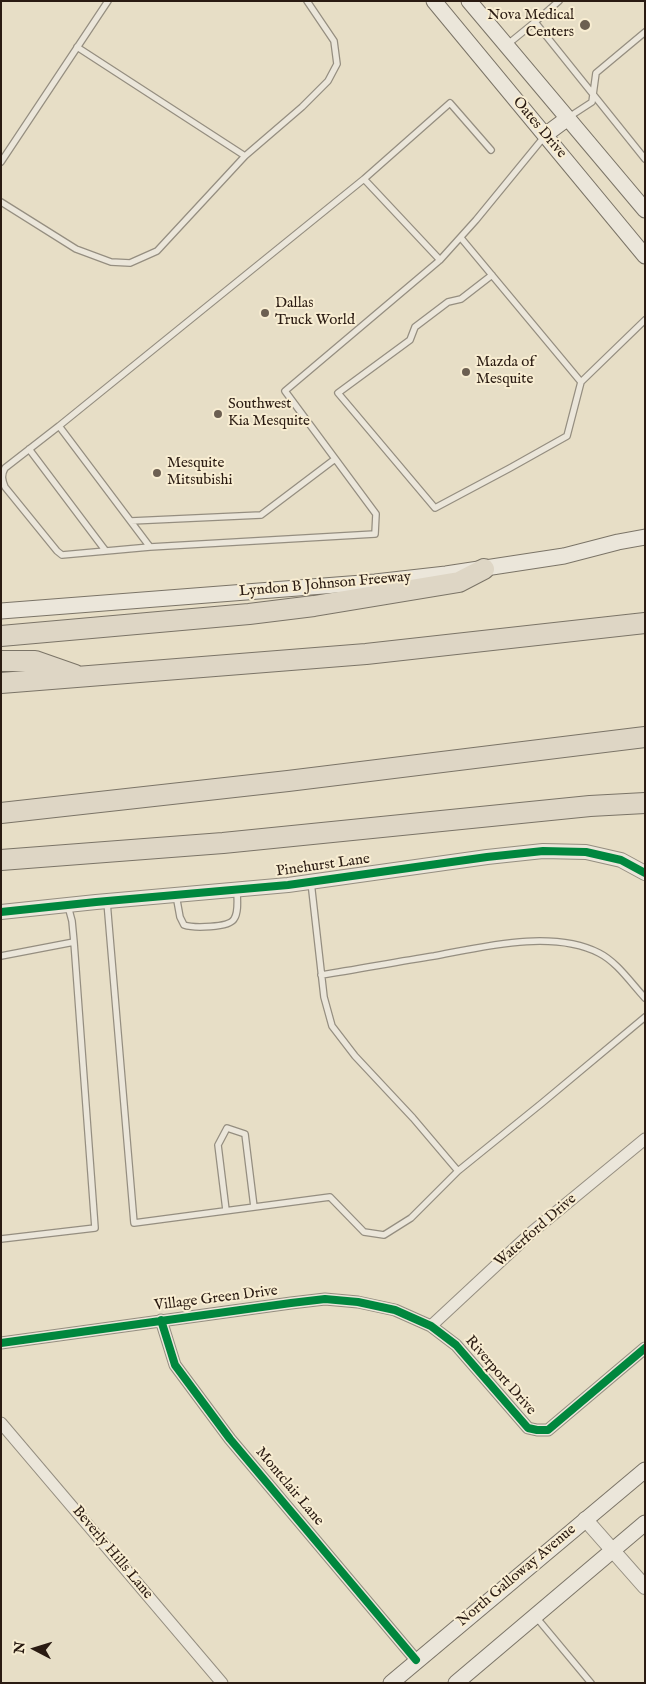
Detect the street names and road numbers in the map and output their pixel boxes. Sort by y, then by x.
street label: Oates Drive [508,94,570,162]
street label: Lyndon B Johnson Freeway [238,569,412,601]
street label: Pinehurst Lane [275,851,371,881]
street label: Waterford Drive [491,1191,581,1271]
street label: Village Green Drive [153,1282,279,1316]
street label: Riverport Drive [461,1333,539,1419]
street label: Montclair Lane [251,1444,327,1530]
street label: Beverly Hills Lane [68,1503,156,1603]
street label: North Galloway Avenue [454,1521,580,1631]

